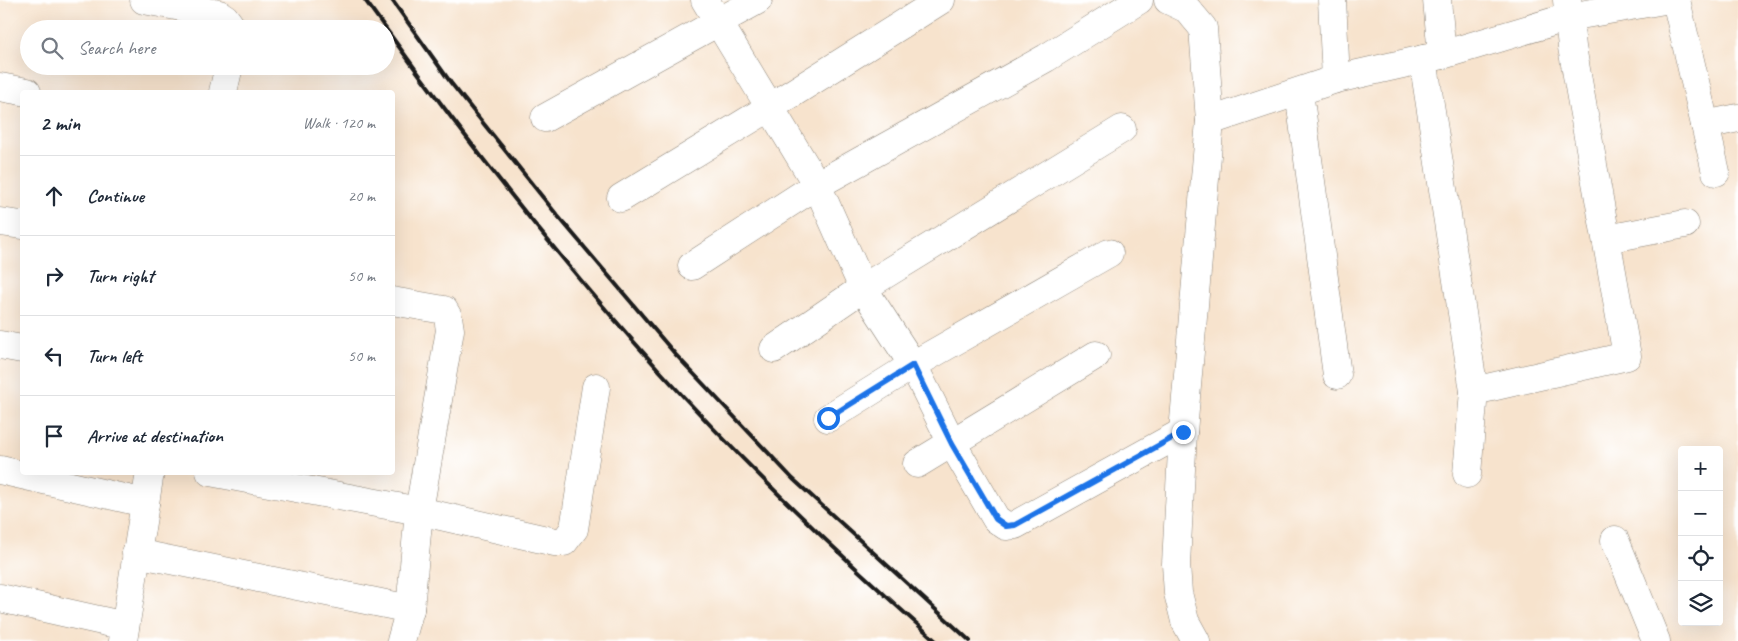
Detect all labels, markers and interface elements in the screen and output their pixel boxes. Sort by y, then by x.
search box [20,20,395,75]
icon: search [38,34,66,62]
text: Search here [78,36,155,60]
text: 2 min [40,110,80,136]
text: Walk · 120 m [303,113,375,133]
icon: ahead [40,182,68,210]
text: Continue [87,184,144,208]
text: 20 m [348,186,375,206]
icon: right [40,262,68,290]
text: Turn right [87,264,154,288]
text: 50 m [348,266,375,286]
icon: left [40,342,68,370]
text: Turn left [87,344,142,368]
text: 50 m [348,346,375,366]
route start [817,407,840,430]
route end [1172,421,1195,444]
icon: arrive [40,422,68,450]
text: Arrive at destination [87,424,223,448]
map controls [1678,446,1723,626]
button: + [1678,446,1723,491]
button: − [1678,491,1723,536]
button: locate [1678,536,1723,581]
button: layers [1678,581,1723,626]

